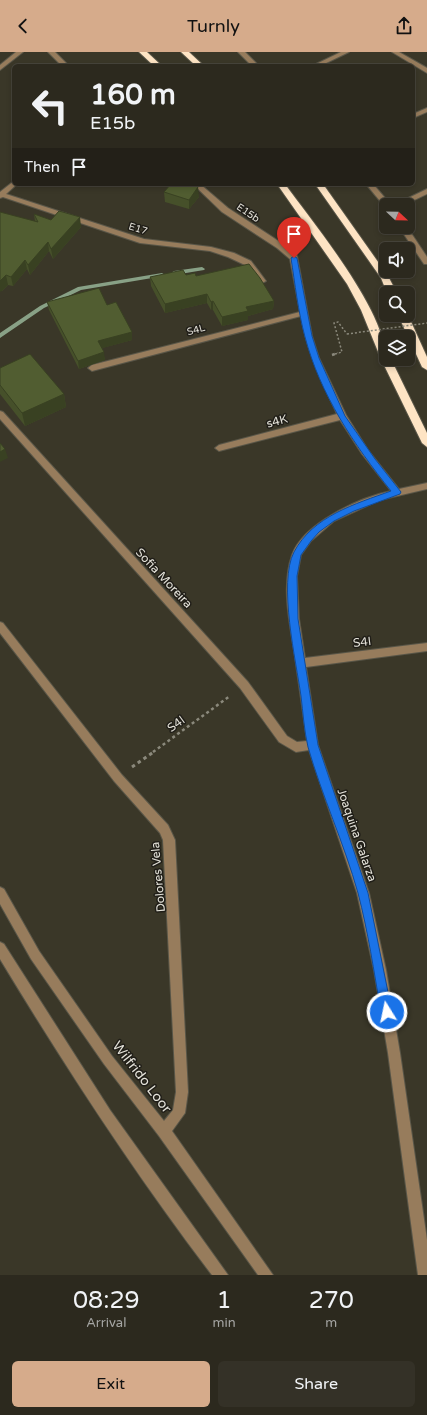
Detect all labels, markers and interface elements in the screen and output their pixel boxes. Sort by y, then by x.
icon: back [12,15,34,37]
text: Turnly [187,15,240,37]
icon: share [393,15,415,37]
text: 160 m [90,78,176,112]
icon: left [24,80,76,132]
text: E15b [90,112,135,134]
icon: arrive [68,156,90,178]
text: Then [24,158,60,176]
north arrow [379,198,415,234]
map controls [379,198,415,366]
street label: E15b [234,201,262,225]
pin [277,217,311,258]
street label: E17 [127,220,149,238]
icon: arrive [283,223,305,245]
button: sound [379,242,415,278]
button: search [379,286,415,322]
street label: S4L [186,322,207,338]
button: layers [379,330,415,366]
street label: s4K [265,411,289,431]
street label: Sofia Moreira [133,545,195,611]
street label: S4I [352,634,372,650]
street label: S4l [165,713,187,735]
street label: Joaquina Galarza [334,787,380,883]
street label: Dolores Vela [148,841,168,913]
position arrow [366,991,408,1033]
street label: Wilfrido Loor [109,1038,176,1117]
text: 08:29 [73,1286,140,1315]
text: 1 [217,1286,232,1315]
text: 270 [309,1286,354,1315]
text: Arrival [86,1315,126,1331]
text: min [213,1315,236,1331]
text: m [325,1315,337,1331]
button: Exit [12,1361,210,1407]
button: Share [218,1361,415,1407]

